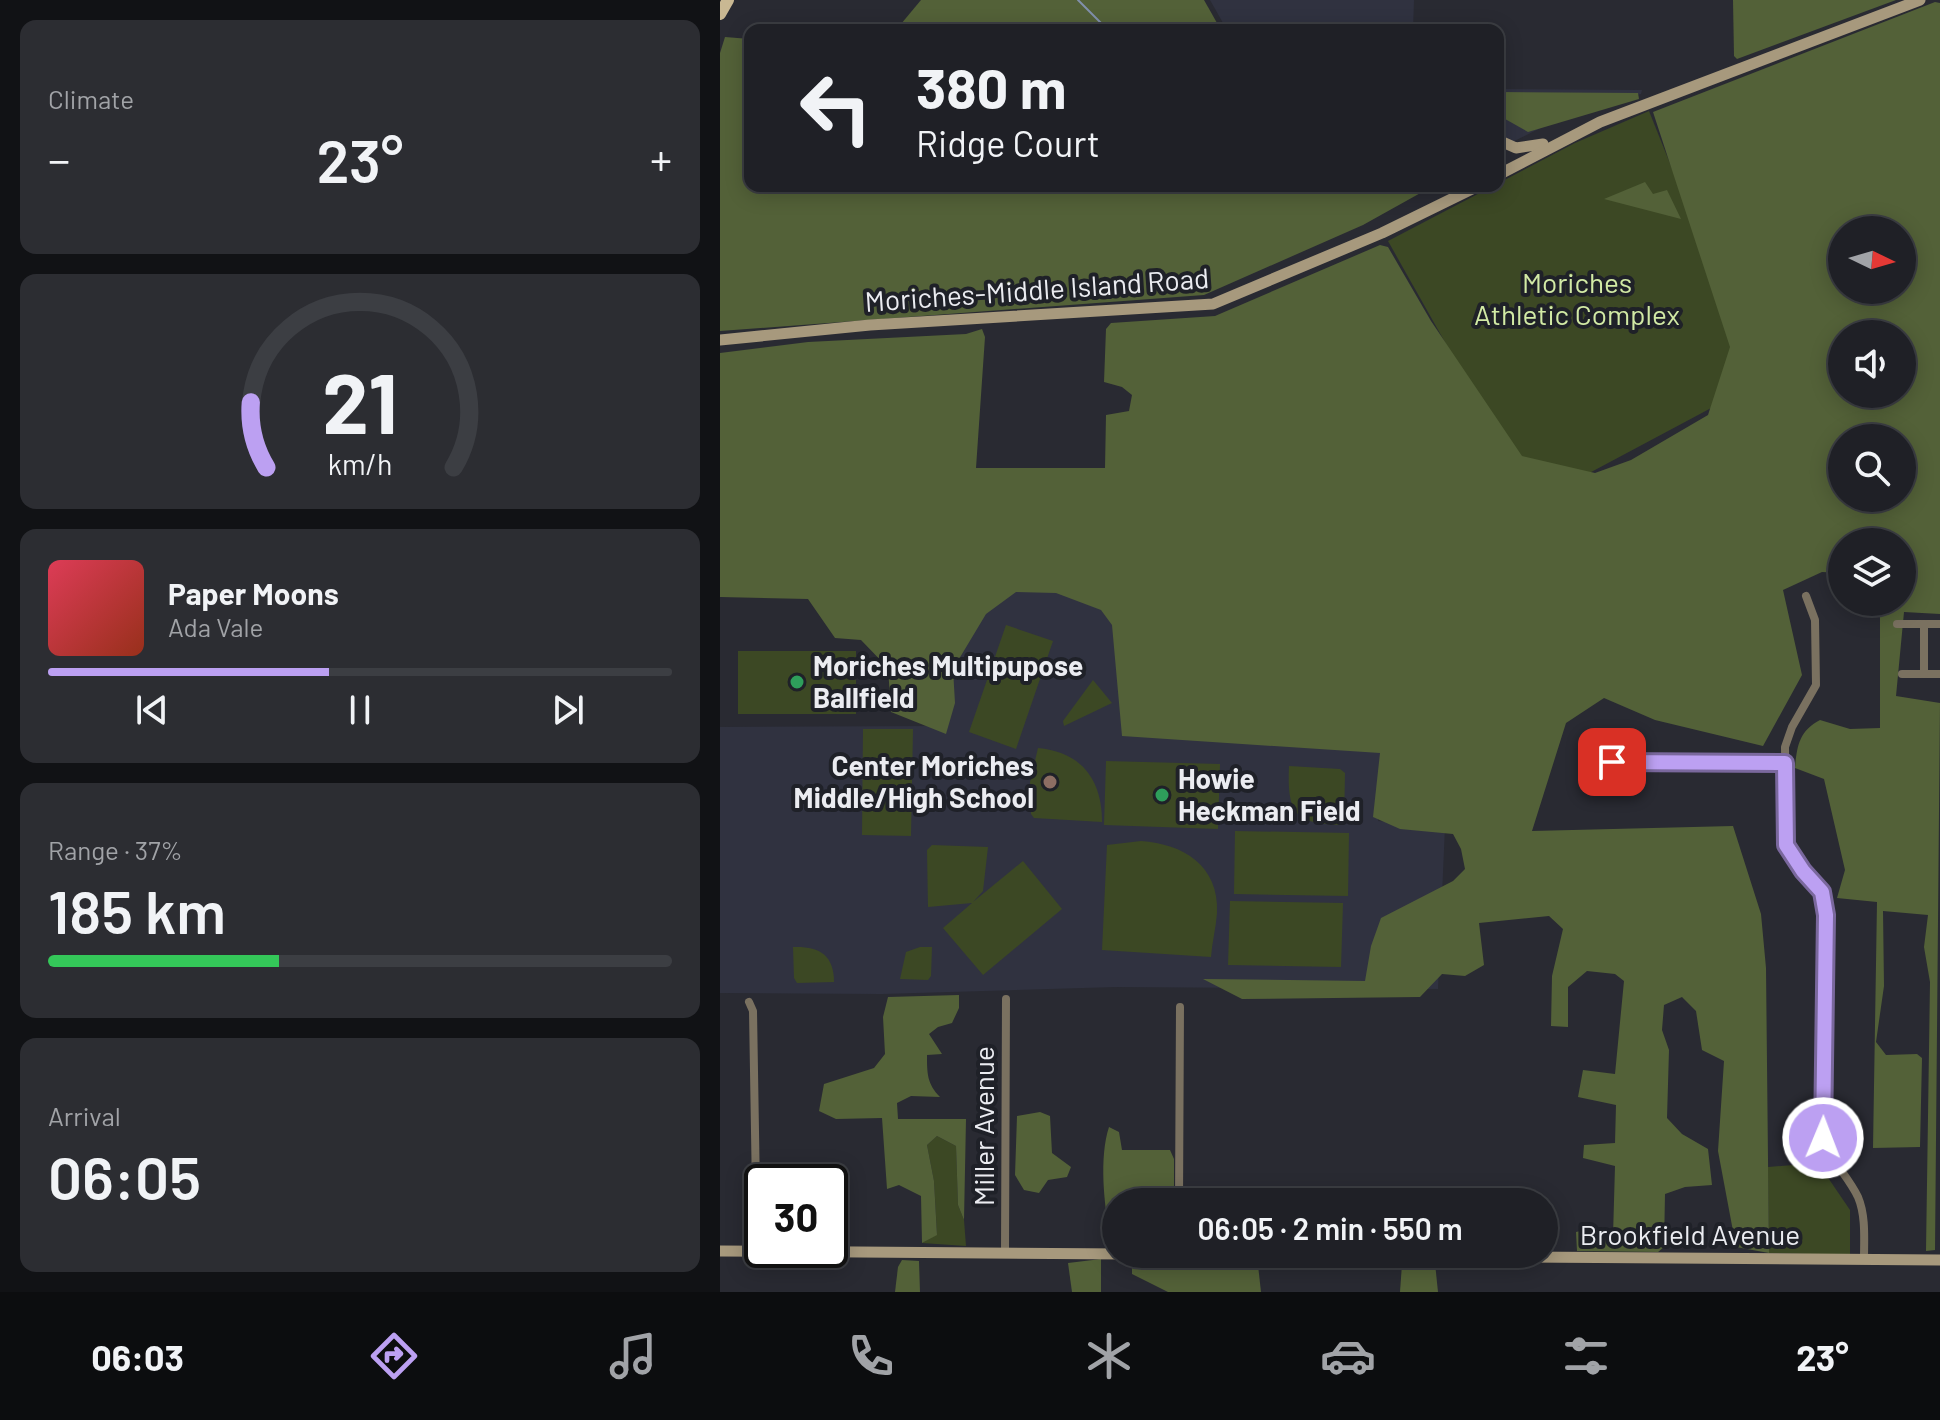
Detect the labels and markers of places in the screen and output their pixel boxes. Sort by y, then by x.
place label: Moriches Multipupose Ballfield [813,648,1083,714]
marker: Moriches Multipupose Ballfield [788,673,806,691]
pin [1578,728,1646,796]
place label: Center Moriches Middle/High School [794,748,1034,814]
place label: Howie Heckman Field [1178,761,1361,827]
marker: Center Moriches Middle/High School [1041,773,1059,791]
marker: Howie Heckman Field [1153,786,1171,804]

